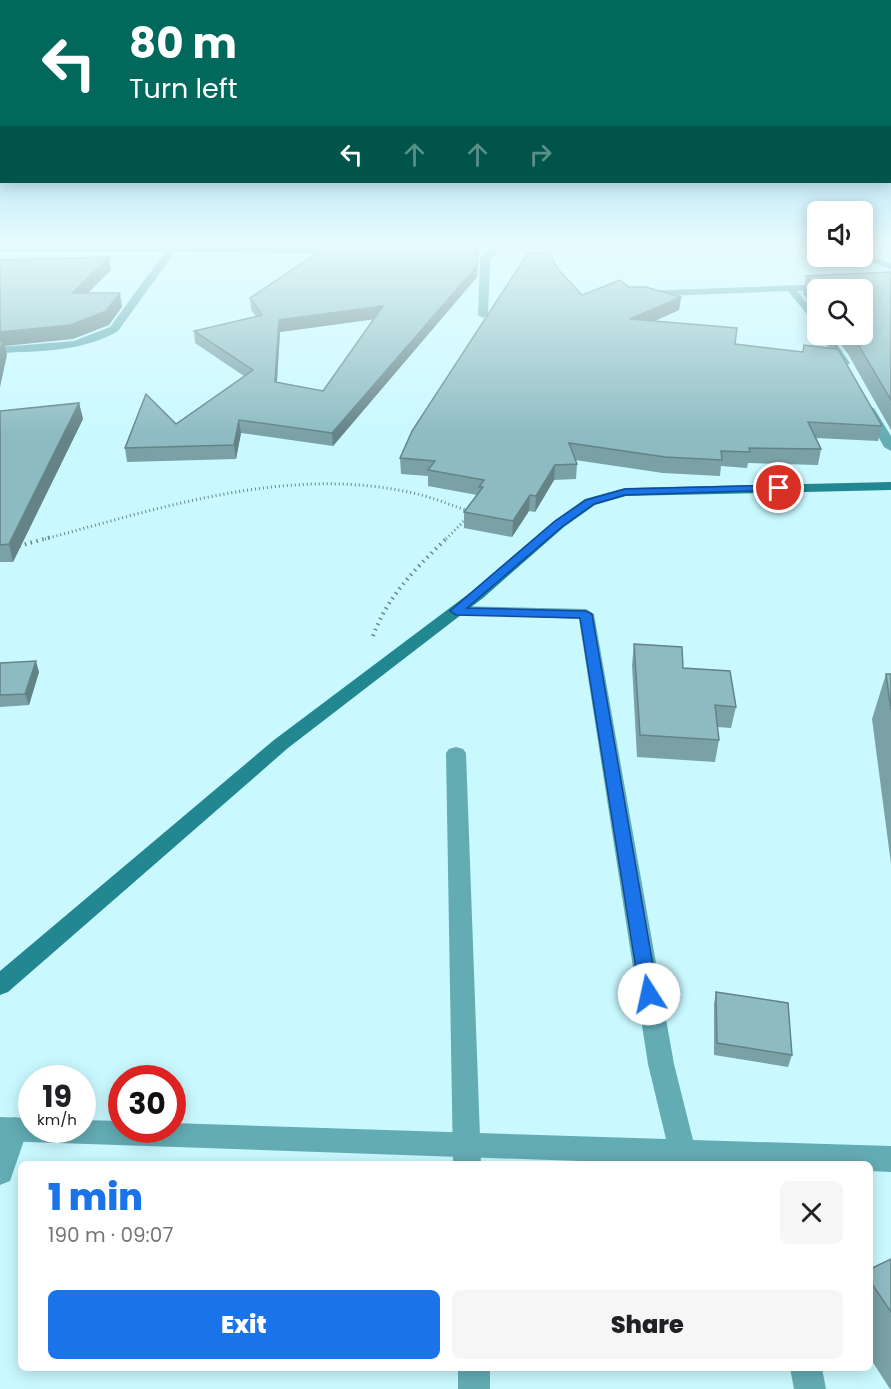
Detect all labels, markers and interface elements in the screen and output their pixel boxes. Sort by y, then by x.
text: 80 m [129,14,237,73]
icon: left [30,24,108,102]
text: Turn left [129,70,238,107]
icon: left [335,138,368,171]
icon: ahead [398,138,431,171]
icon: ahead [461,138,494,171]
icon: right [524,138,557,171]
map controls [807,201,873,345]
button: sound [807,201,873,267]
button: search [807,279,873,345]
pin [753,462,804,513]
icon: arrive [762,471,795,504]
position arrow [617,962,681,1026]
speed limit sign: 30 [108,1065,186,1143]
text: 19 [42,1075,72,1118]
text: km/h [37,1109,77,1130]
text: 1 min [48,1172,143,1223]
button: close [780,1181,843,1244]
text: 190 m · 09:07 [48,1221,173,1249]
button: Exit [48,1290,440,1359]
button: Share [452,1290,843,1359]

